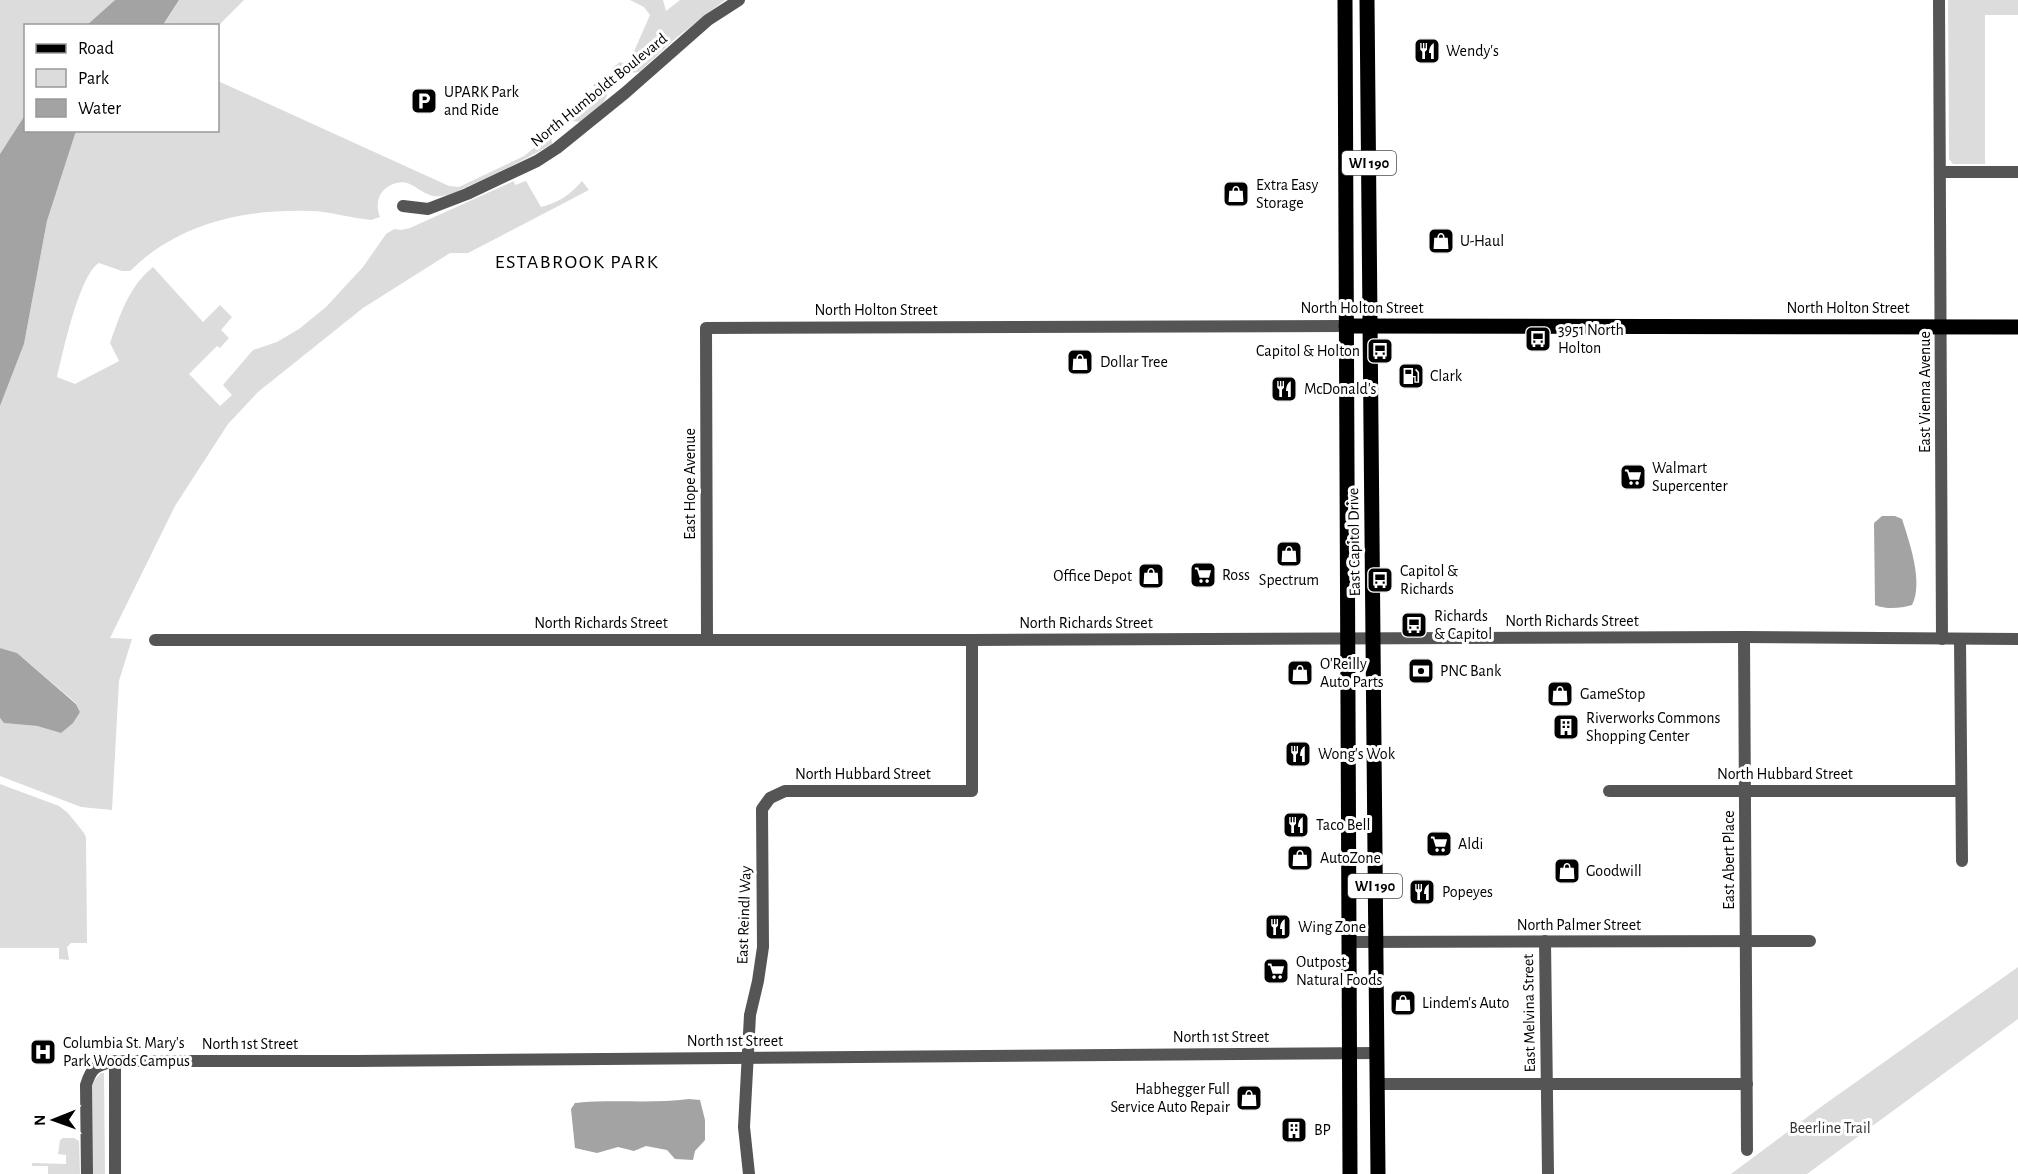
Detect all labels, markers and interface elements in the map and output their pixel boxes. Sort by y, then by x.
legend [24,24,219,132]
street label: North Humboldt Boulevard [528,30,670,150]
restaurant icon: Wendy's [1412,36,1442,66]
text: Road [78,40,114,58]
place label: Wendy's [1446,43,1499,60]
text: Park [78,70,110,88]
place label: UPARK Park and Ride [444,84,519,118]
parking icon: UPARK Park and Ride [409,86,439,116]
text: Water [78,100,121,118]
road number: WI 190 [1342,151,1396,175]
place label: Extra Easy Storage [1256,177,1319,211]
shop icon: Extra Easy Storage [1221,179,1251,209]
shop icon: U-Haul [1426,226,1456,256]
place label: U-Haul [1460,233,1504,249]
district label: ESTABROOK PARK [495,252,659,272]
street label: North Holton Street [1300,300,1424,316]
street label: North Holton Street [1786,300,1910,316]
street label: North Holton Street [814,302,938,318]
place label: 3951 North Holton [1558,322,1624,356]
bus stop icon: 3951 North Holton [1523,324,1553,354]
street label: East Vienna Avenue [1917,331,1933,453]
bus stop icon: Capitol & Holton [1365,336,1395,366]
place label: Capitol & Holton [1256,343,1360,359]
shop icon: Dollar Tree [1065,347,1095,377]
place label: Dollar Tree [1100,354,1168,370]
fuel station icon: Clark [1396,361,1426,391]
place label: Clark [1430,368,1463,384]
restaurant icon: McDonald's [1269,374,1299,404]
place label: McDonald's [1304,381,1377,397]
street label: East Hope Avenue [682,428,698,540]
place label: Walmart Supercenter [1652,460,1728,494]
supermarket icon: Walmart Supercenter [1618,462,1648,492]
street label: East Capitol Drive [1345,487,1363,597]
shop icon: Spectrum [1274,539,1304,569]
supermarket icon: Ross [1188,560,1218,590]
shop icon: Office Depot [1136,561,1166,591]
place label: Capitol & Richards [1400,563,1458,597]
bus stop icon: Capitol & Richards [1365,565,1395,595]
place label: Ross [1222,567,1250,583]
place label: Office Depot [1053,568,1132,584]
place label: Spectrum [1259,572,1319,588]
place label: Richards & Capitol [1434,608,1492,642]
bus stop icon: Richards & Capitol [1399,610,1429,640]
street label: North Richards Street [1505,613,1639,629]
street label: North Richards Street [534,615,668,631]
street label: North Richards Street [1019,615,1153,631]
place label: O'Reilly Auto Parts [1320,656,1384,690]
bank icon: PNC Bank [1406,656,1436,686]
shop icon: O'Reilly Auto Parts [1285,658,1315,688]
place label: PNC Bank [1440,663,1502,679]
shop icon: GameStop [1545,679,1575,709]
place label: GameStop [1580,686,1645,702]
place label: Riverworks Commons Shopping Center [1586,710,1720,744]
building icon: Riverworks Commons Shopping Center [1551,712,1581,742]
restaurant icon: Wong's Wok [1283,739,1313,769]
place label: Wong's Wok [1318,746,1396,762]
street label: North Hubbard Street [795,766,931,782]
street label: North Hubbard Street [1717,766,1853,782]
restaurant icon: Taco Bell [1281,810,1311,840]
street label: East Abert Place [1721,810,1737,910]
place label: Taco Bell [1316,817,1371,833]
supermarket icon: Aldi [1424,829,1454,859]
place label: Aldi [1458,836,1483,852]
shop icon: AutoZone [1285,843,1315,873]
place label: AutoZone [1320,850,1381,866]
shop icon: Goodwill [1552,856,1582,886]
place label: Goodwill [1586,863,1642,879]
street label: East Reindl Way [734,865,755,965]
road number: WI 190 [1348,874,1402,898]
restaurant icon: Popeyes [1407,877,1437,907]
place label: Popeyes [1442,884,1493,901]
restaurant icon: Wing Zone [1263,912,1293,942]
street label: North Palmer Street [1517,917,1641,933]
place label: Wing Zone [1298,919,1366,935]
place label: Outpost Natural Foods [1296,954,1382,988]
street label: East Melvina Street [1520,954,1538,1072]
supermarket icon: Outpost Natural Foods [1261,956,1291,986]
shop icon: Lindem's Auto [1388,988,1418,1018]
place label: Lindem's Auto [1422,995,1509,1011]
street label: North 1st Street [1173,1029,1269,1045]
street label: North 1st Street [687,1033,783,1049]
place label: Columbia St. Mary's Park Woods Campus [63,1035,190,1069]
street label: North 1st Street [202,1036,298,1052]
hospital icon: Columbia St. Mary's Park Woods Campus [28,1037,58,1067]
place label: Habhegger Full Service Auto Repair [1110,1081,1231,1115]
shop icon: Habhegger Full Service Auto Repair [1234,1083,1264,1113]
north arrow [24,1090,84,1150]
text: N [32,1115,48,1126]
building icon: BP [1279,1115,1309,1145]
park label: Beerline Trail [1789,1120,1871,1136]
place label: BP [1314,1122,1331,1138]

